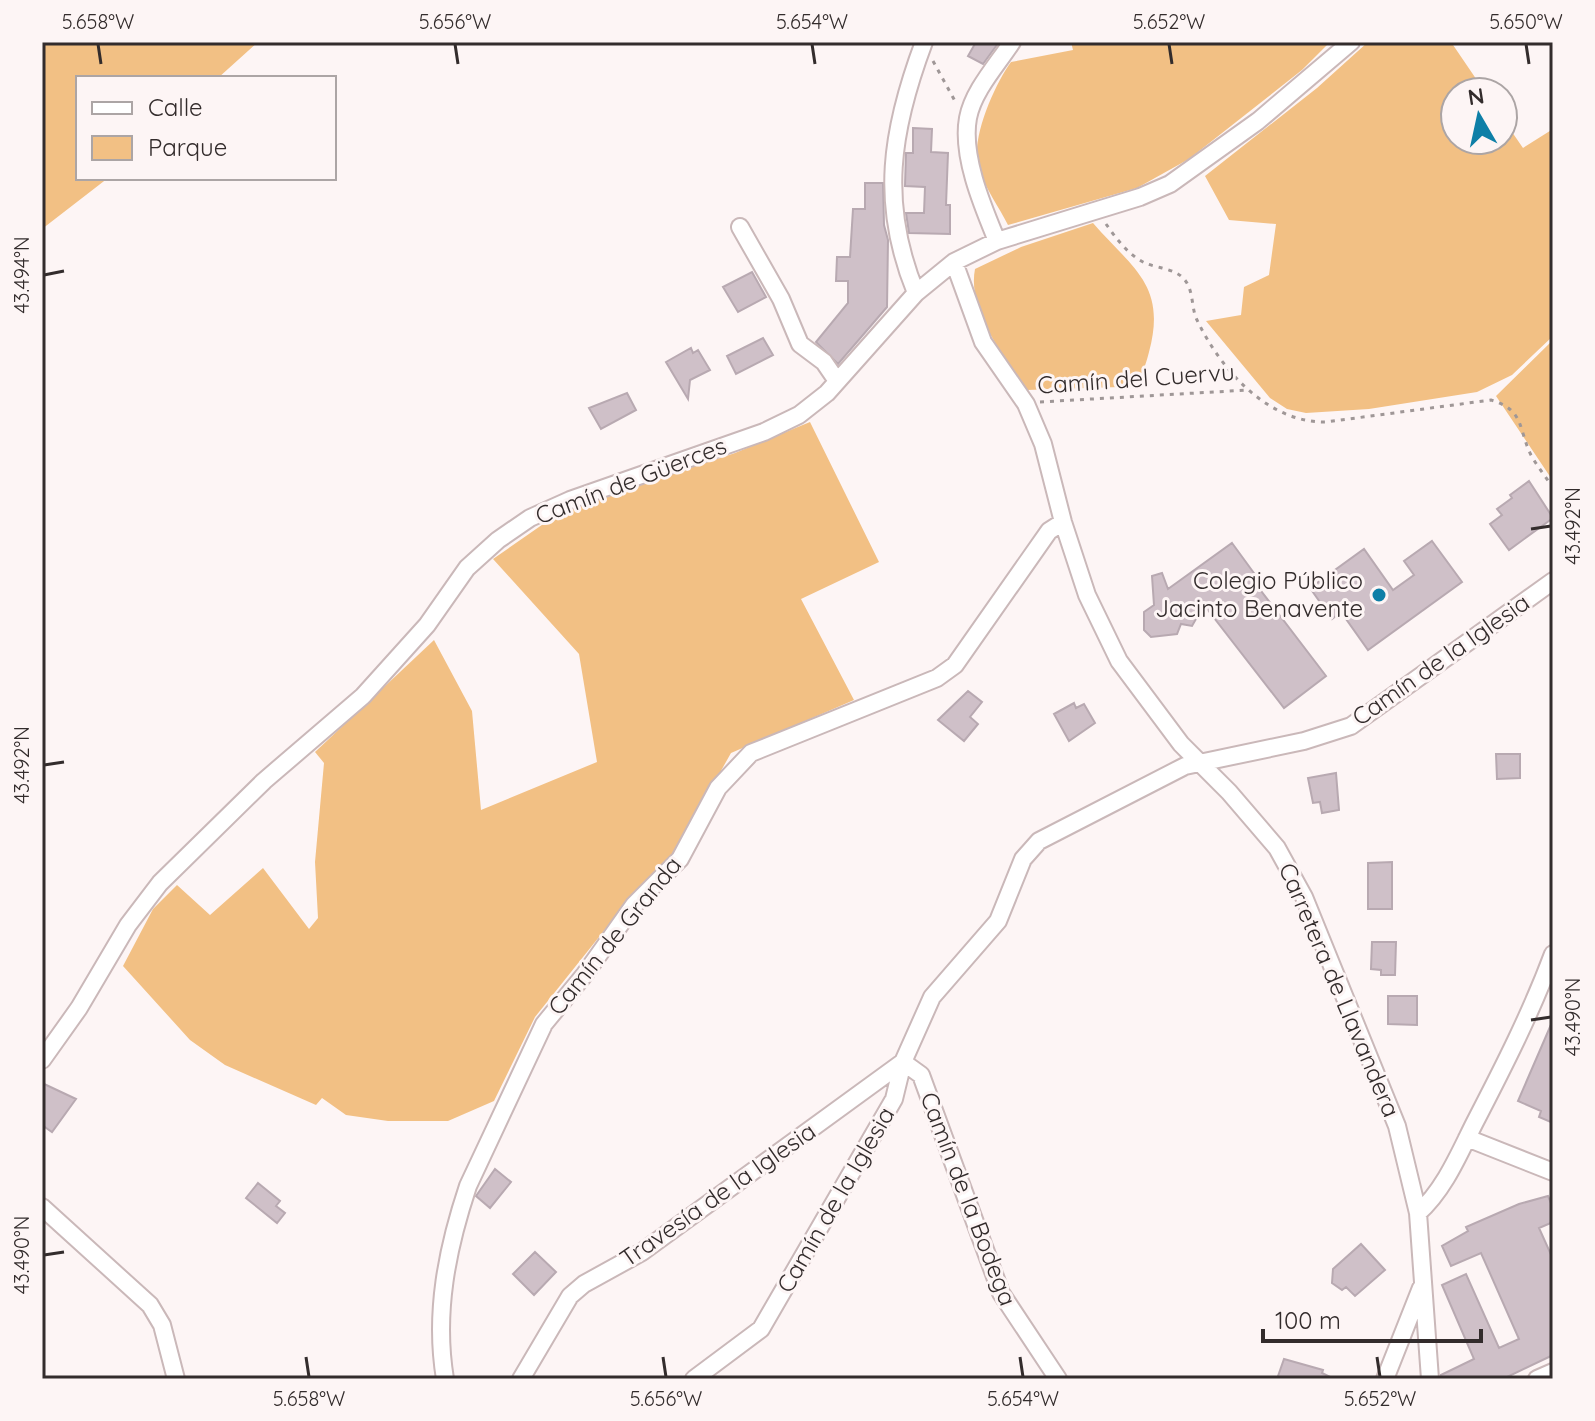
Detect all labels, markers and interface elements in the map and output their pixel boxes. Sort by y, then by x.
text: 5.658°W [62,9,134,34]
text: 5.656°W [419,9,491,34]
text: 5.654°W [776,9,848,34]
text: 5.652°W [1133,9,1205,34]
text: 5.650°W [1489,9,1563,34]
legend [76,76,336,180]
north arrow [1439,76,1519,156]
text: N [1466,81,1486,111]
text: Calle [148,92,203,122]
text: Parque [148,132,227,162]
text: 43.494°N [9,236,34,314]
street label: Camín del Cuervu [1036,356,1236,400]
street label: Camín de Güerces [531,430,730,530]
text: 43.492°N [1560,487,1585,565]
place label: Colegio Público Jacinto Benavente [1155,565,1363,623]
marker: Colegio Público Jacinto Benavente [1370,586,1388,604]
street label: Camín de la Iglesia [1346,587,1535,732]
text: 43.492°N [9,726,34,804]
street label: Camín de Granda [541,850,687,1021]
street label: Carretera de Llavandera [1273,858,1407,1121]
text: 43.490°N [1560,978,1585,1056]
street label: Camín de la Bodega [914,1088,1024,1310]
street label: Camín de la Iglesia [770,1101,901,1298]
street label: Travesía de la Iglesia [614,1115,821,1273]
text: 43.490°N [9,1216,34,1294]
scale bar [1263,1293,1481,1343]
text: 100 m [1275,1305,1341,1335]
text: 5.658°W [273,1386,345,1411]
text: 5.656°W [630,1386,702,1411]
text: 5.654°W [987,1386,1059,1411]
text: 5.652°W [1344,1386,1416,1411]

